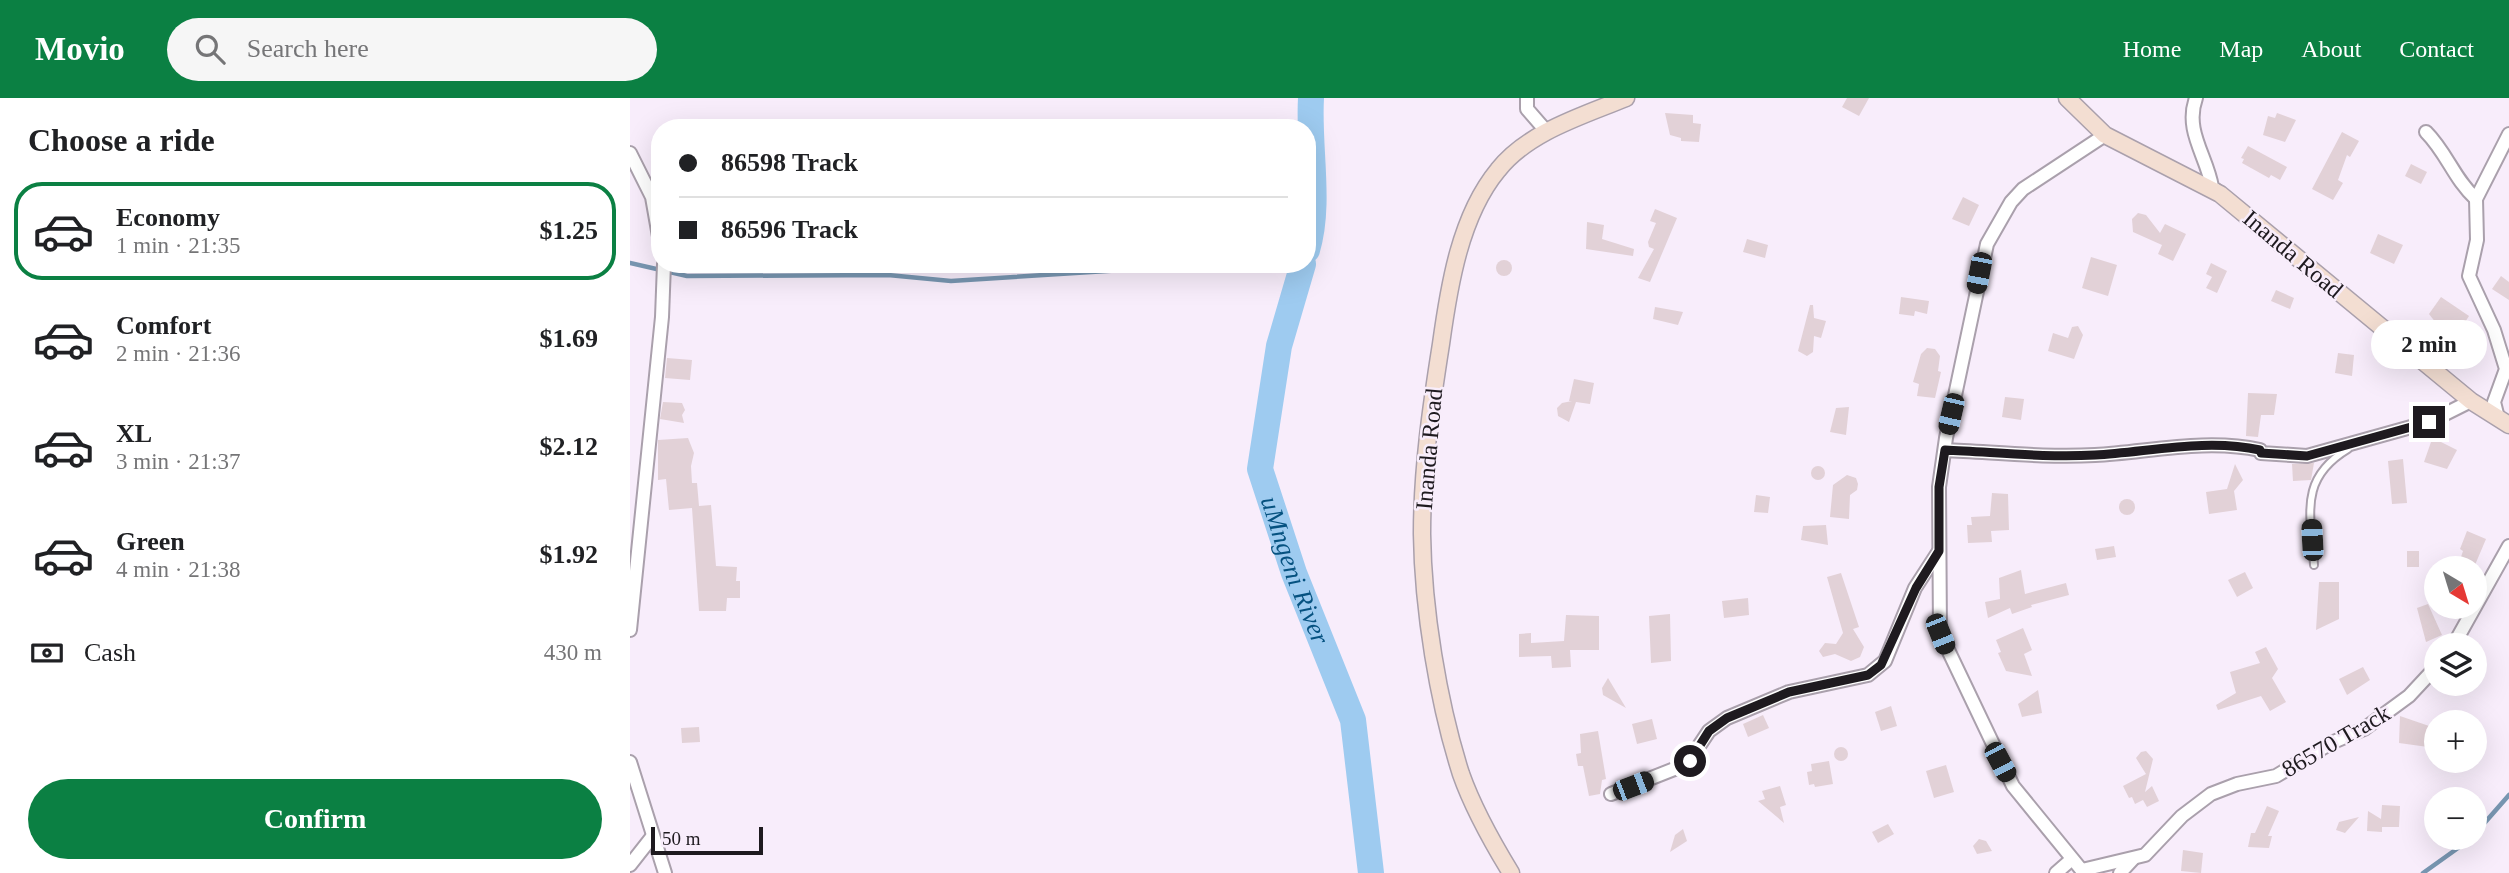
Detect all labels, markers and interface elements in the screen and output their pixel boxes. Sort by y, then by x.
search box [167,18,657,81]
icon: search [191,30,229,68]
text: Movio [35,31,125,67]
text: Search here [247,34,369,63]
text: Home [2123,36,2181,62]
text: Map [2219,36,2263,62]
text: About [2301,36,2361,62]
text: Contact [2399,36,2474,62]
text: Choose a ride [28,122,215,158]
text: 86598 Track [721,148,858,177]
icon: car [32,200,95,263]
text: Economy [116,203,220,232]
street label: Inanda Road [2238,205,2348,303]
text: 86596 Track [721,215,858,244]
text: $1.25 [540,216,598,245]
text: 1 min · 21:35 [116,233,241,258]
car [1965,250,1994,296]
icon: car [32,308,95,371]
text: Comfort [116,311,211,340]
callout: 2 min [2371,320,2487,370]
text: $1.69 [540,324,598,353]
text: 2 min [2401,332,2457,357]
text: 2 min · 21:36 [116,341,241,366]
street label: Inanda Road [1411,387,1447,511]
car [1937,391,1966,437]
route end [2413,406,2445,438]
icon: car [32,416,95,479]
text: XL [116,419,152,448]
text: $2.12 [540,432,598,461]
text: 3 min · 21:37 [116,449,241,474]
water label: uMngeni River [1255,492,1336,649]
car [2301,518,2324,562]
icon: car [32,524,95,587]
text: Green [116,527,185,556]
text: $1.92 [540,540,598,569]
north arrow [2424,556,2487,620]
map controls [2424,556,2487,850]
text: 4 min · 21:38 [116,557,241,582]
car [1923,611,1958,657]
button: layers [2424,633,2487,696]
icon: cash [28,634,66,672]
text: Cash [84,638,136,667]
text: 430 m [544,640,602,665]
street label: 86570 Track [2277,700,2395,782]
button: + [2424,710,2487,773]
car [1981,739,2020,785]
route start [1674,745,1706,777]
car [1610,769,1657,803]
button: Confirm [28,779,602,859]
button: − [2424,787,2487,850]
scale bar [651,824,763,856]
text: 50 m [662,828,701,849]

